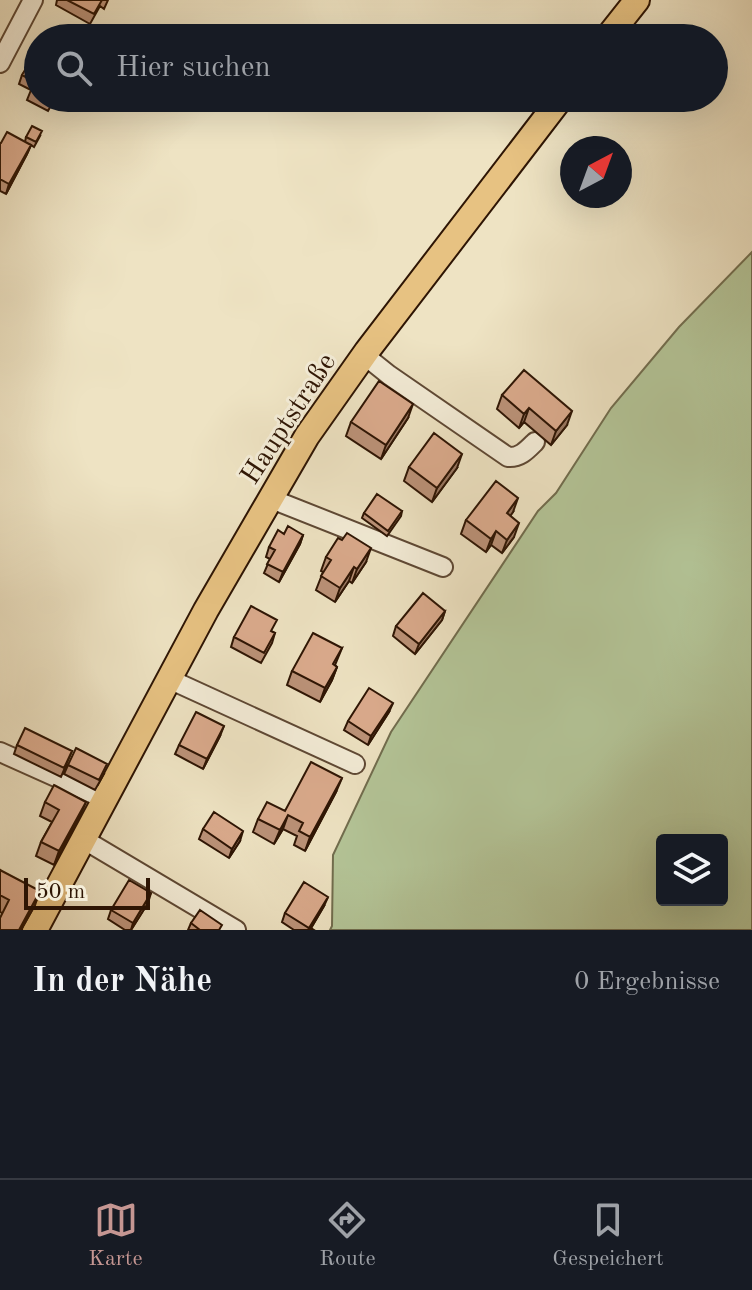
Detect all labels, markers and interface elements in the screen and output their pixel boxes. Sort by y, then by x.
search box [24,24,728,112]
icon: search [52,46,96,90]
text: Hier suchen [116,53,271,83]
north arrow [560,136,632,208]
street label: Hauptstraße [237,349,342,490]
map controls [656,834,728,906]
button: layers [656,834,728,906]
scale bar [24,874,150,910]
text: 50 m [36,881,85,903]
text: In der Nähe [32,965,212,999]
text: 0 Ergebnisse [574,969,720,995]
tab: Karte [88,1198,143,1273]
tab: Route [319,1198,376,1273]
tab: Gespeichert [552,1198,664,1273]

